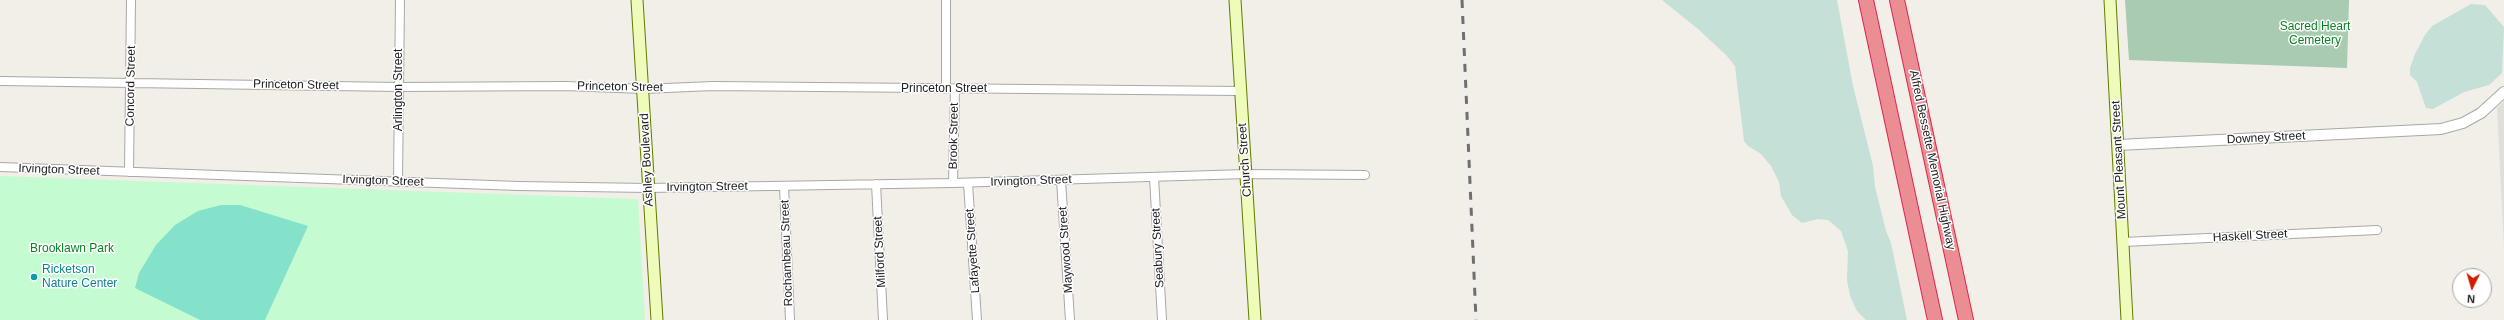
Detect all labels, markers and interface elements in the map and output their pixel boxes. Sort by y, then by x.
park label: Sacred Heart Cemetery [2280,20,2350,48]
street label: Concord Street [123,46,139,126]
street label: Arlington Street [392,49,406,131]
street label: Alfred Bessette Memorial Highway [1906,69,1958,251]
street label: Princeton Street [253,77,339,93]
street label: Princeton Street [577,79,663,95]
street label: Princeton Street [901,82,987,96]
street label: Mount Pleasant Street [2109,100,2129,220]
street label: Brook Street [946,103,962,169]
street label: Ashley Boulevard [637,113,657,207]
street label: Church Street [1235,123,1255,197]
street label: Downey Street [2226,129,2306,147]
street label: Irvington Street [18,161,100,179]
street label: Irvington Street [342,172,424,190]
street label: Irvington Street [990,172,1072,190]
street label: Irvington Street [666,179,748,195]
street label: Rochambeau Street [778,199,796,307]
street label: Maywood Street [1056,206,1076,294]
street label: Lafayette Street [963,208,983,294]
street label: Seabury Street [1149,208,1167,288]
street label: Milford Street [871,216,889,288]
street label: Haskell Street [2212,227,2288,245]
park label: Brooklawn Park [30,242,114,256]
place label: Ricketson Nature Center [42,263,117,291]
north arrow [2452,268,2492,308]
marker: Ricketson Nature Center [29,272,39,282]
text: N [2467,293,2476,305]

